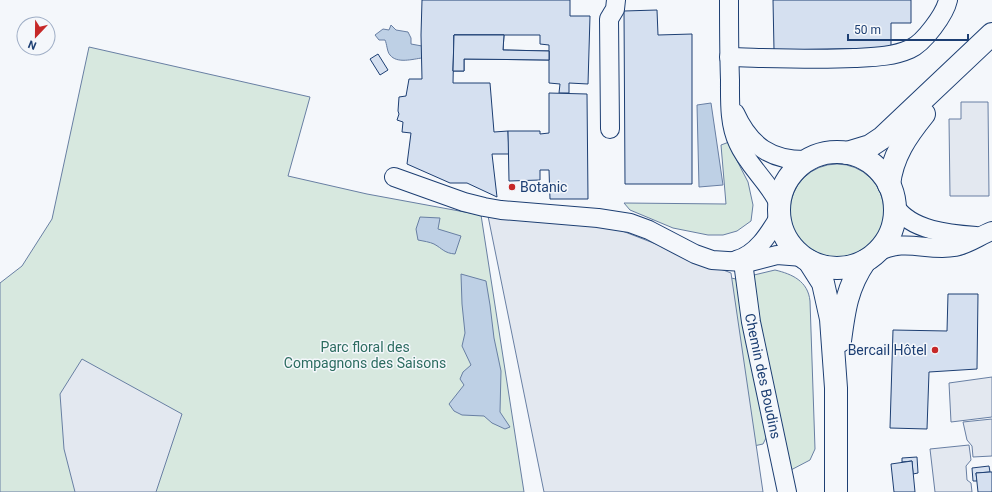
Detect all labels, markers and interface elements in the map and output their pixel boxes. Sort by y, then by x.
north arrow [16,16,56,56]
scale bar [848,16,968,42]
text: 50 m [854,23,881,37]
text: N [26,37,38,52]
place label: Botanic [520,179,567,195]
marker: Botanic [507,182,517,192]
street label: Chemin des Boudins [742,312,784,440]
park label: Parc floral des Compagnons des Saisons [284,339,446,371]
place label: Bercail Hôtel [848,342,927,358]
marker: Bercail Hôtel [930,345,940,355]

